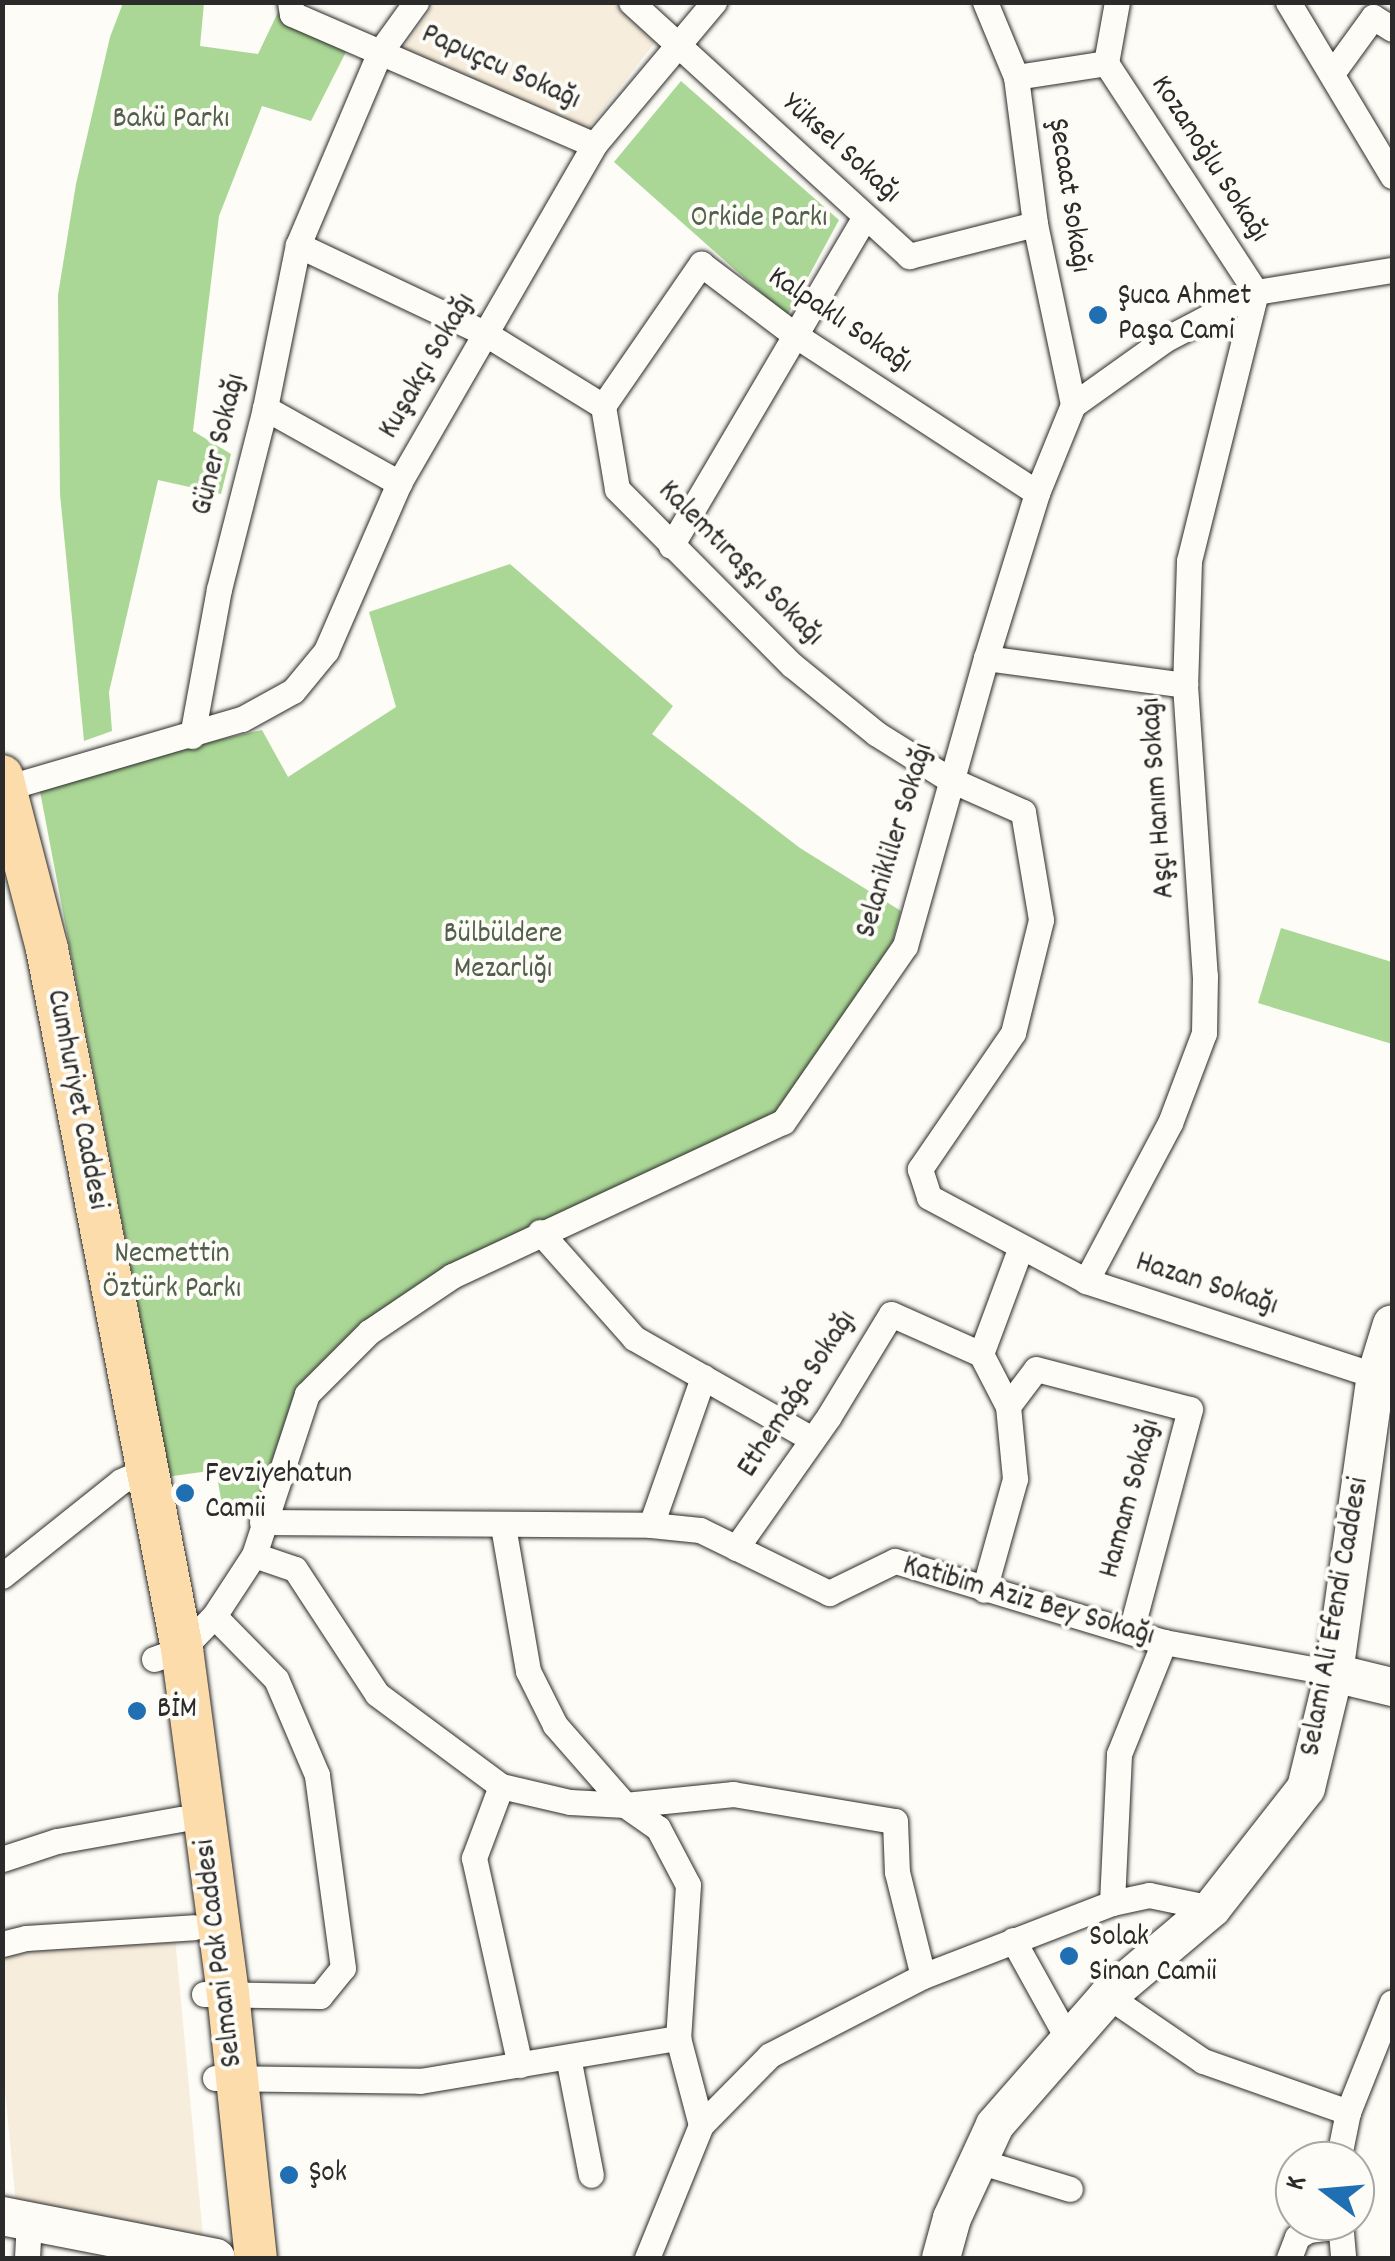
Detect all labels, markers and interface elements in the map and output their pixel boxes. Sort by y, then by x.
street label: Papuçcu Sokağı [415,18,585,120]
street label: Kozanoğlu Sokağı [1141,70,1275,250]
street label: Yüksel Sokağı [773,87,907,213]
park label: Bakü Parkı [112,103,230,139]
street label: Şecaat Sokağı [1037,117,1097,275]
park label: Orkide Parkı [691,202,827,238]
street label: Kalpaklı Sokağı [760,261,918,383]
place label: Şuca Ahmet Paşa Cami [1118,280,1251,350]
street label: Kuşakçı Sokağı [373,288,485,446]
marker: Şuca Ahmet Paşa Cami [1087,304,1109,326]
street label: Güner Sokağı [186,370,256,520]
street label: Kalemtıraşçı Sokağı [649,475,829,655]
street label: Aşçı Hanım Sokağı [1135,696,1185,900]
street label: Selanikliler Sokağı [850,739,944,943]
park label: Bülbüldere Mezarlığı [444,918,562,988]
street label: Cumhuriyet Caddesi [36,987,114,1213]
park label: Necmettin Öztürk Parkı [103,1238,241,1308]
street label: Hazan Sokağı [1130,1246,1282,1326]
street label: Ethemağa Sokağı [732,1305,866,1485]
street label: Hamam Sokağı [1093,1416,1171,1582]
place label: Fevziyehatun Camii [205,1458,352,1528]
street label: Selami Ali Efendi Caddesi [1295,1475,1379,1759]
marker: Fevziyehatun Camii [174,1482,196,1504]
street label: Katibim Aziz Bey Sokağı [898,1550,1158,1656]
place label: BİM [157,1693,197,1729]
marker: BİM [126,1700,148,1722]
street label: Selmani Pak Caddesi [189,1837,253,2069]
place label: Solak Sinan Camii [1089,1921,1217,1992]
marker: Solak Sinan Camii [1058,1945,1080,1967]
north arrow [1275,2141,1375,2241]
place label: Şok [309,2157,347,2193]
marker: Şok [278,2164,300,2186]
text: K [1277,2172,1319,2195]

